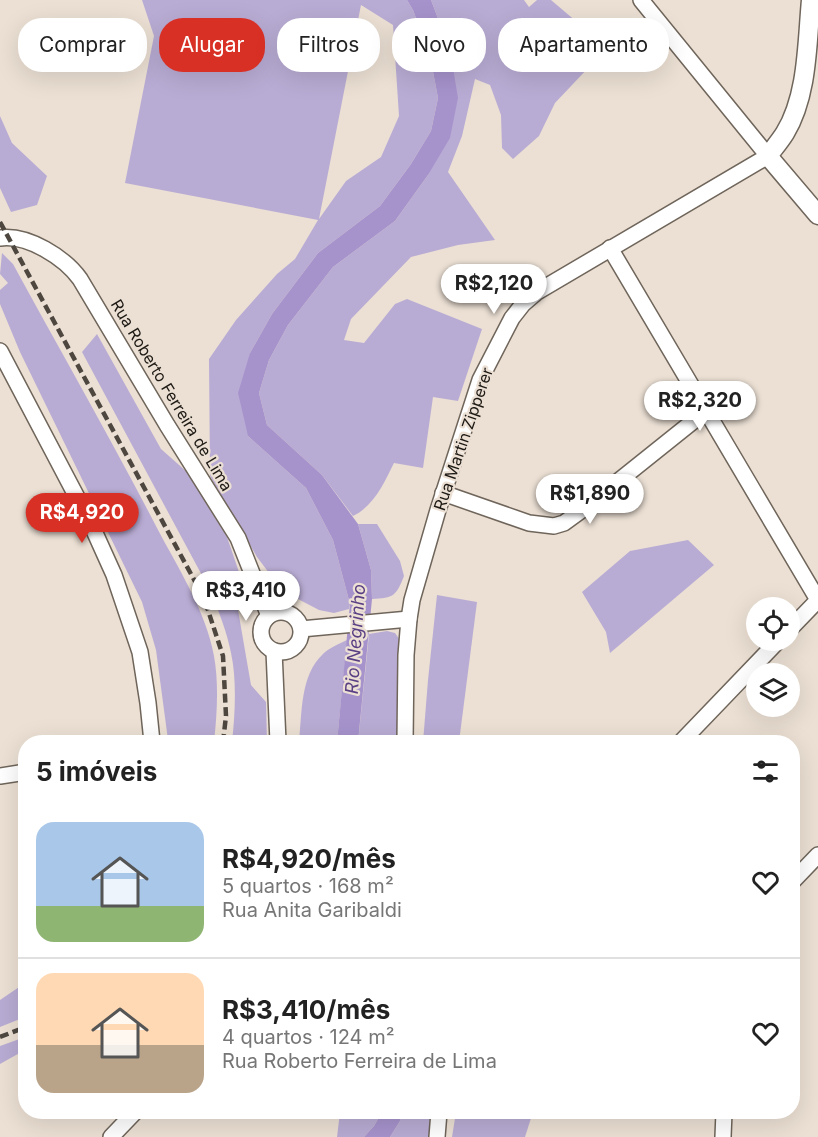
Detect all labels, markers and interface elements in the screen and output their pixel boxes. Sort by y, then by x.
chip: Comprar [18,18,147,72]
chip: Alugar [159,18,265,72]
chip: Filtros [277,18,380,72]
chip: Novo [392,18,486,72]
chip: Apartamento [498,18,669,72]
pin: R$2,120 [439,264,549,315]
text: R$2,120 [455,271,533,295]
street label: Rua Roberto Ferreira de Lima [107,296,237,494]
street label: Rua Martin Zipperer [429,365,497,513]
pin: R$2,320 [645,381,755,432]
text: R$2,320 [658,388,742,412]
pin: R$1,890 [535,474,645,525]
text: R$1,890 [550,481,630,505]
pin: R$4,920 [27,493,137,544]
text: R$4,920 [40,500,124,524]
pin: R$3,410 [191,571,301,622]
text: R$3,410 [206,578,286,602]
water label: Rio Negrinho [341,583,369,695]
map controls [746,597,800,717]
button: locate [746,597,800,651]
button: layers [746,663,800,717]
icon: filters [749,755,782,788]
text: 5 imóveis [36,756,157,787]
text: R$4,920/mês [222,843,396,874]
icon: home [84,846,156,918]
icon: heart [749,866,782,899]
text: 5 quartos · 168 m² [222,874,394,898]
text: Rua Anita Garibaldi [222,898,402,922]
text: R$3,410/mês [222,994,390,1025]
icon: home [84,997,156,1069]
icon: heart [749,1017,782,1050]
text: 4 quartos · 124 m² [222,1025,395,1049]
text: Rua Roberto Ferreira de Lima [222,1049,497,1073]

